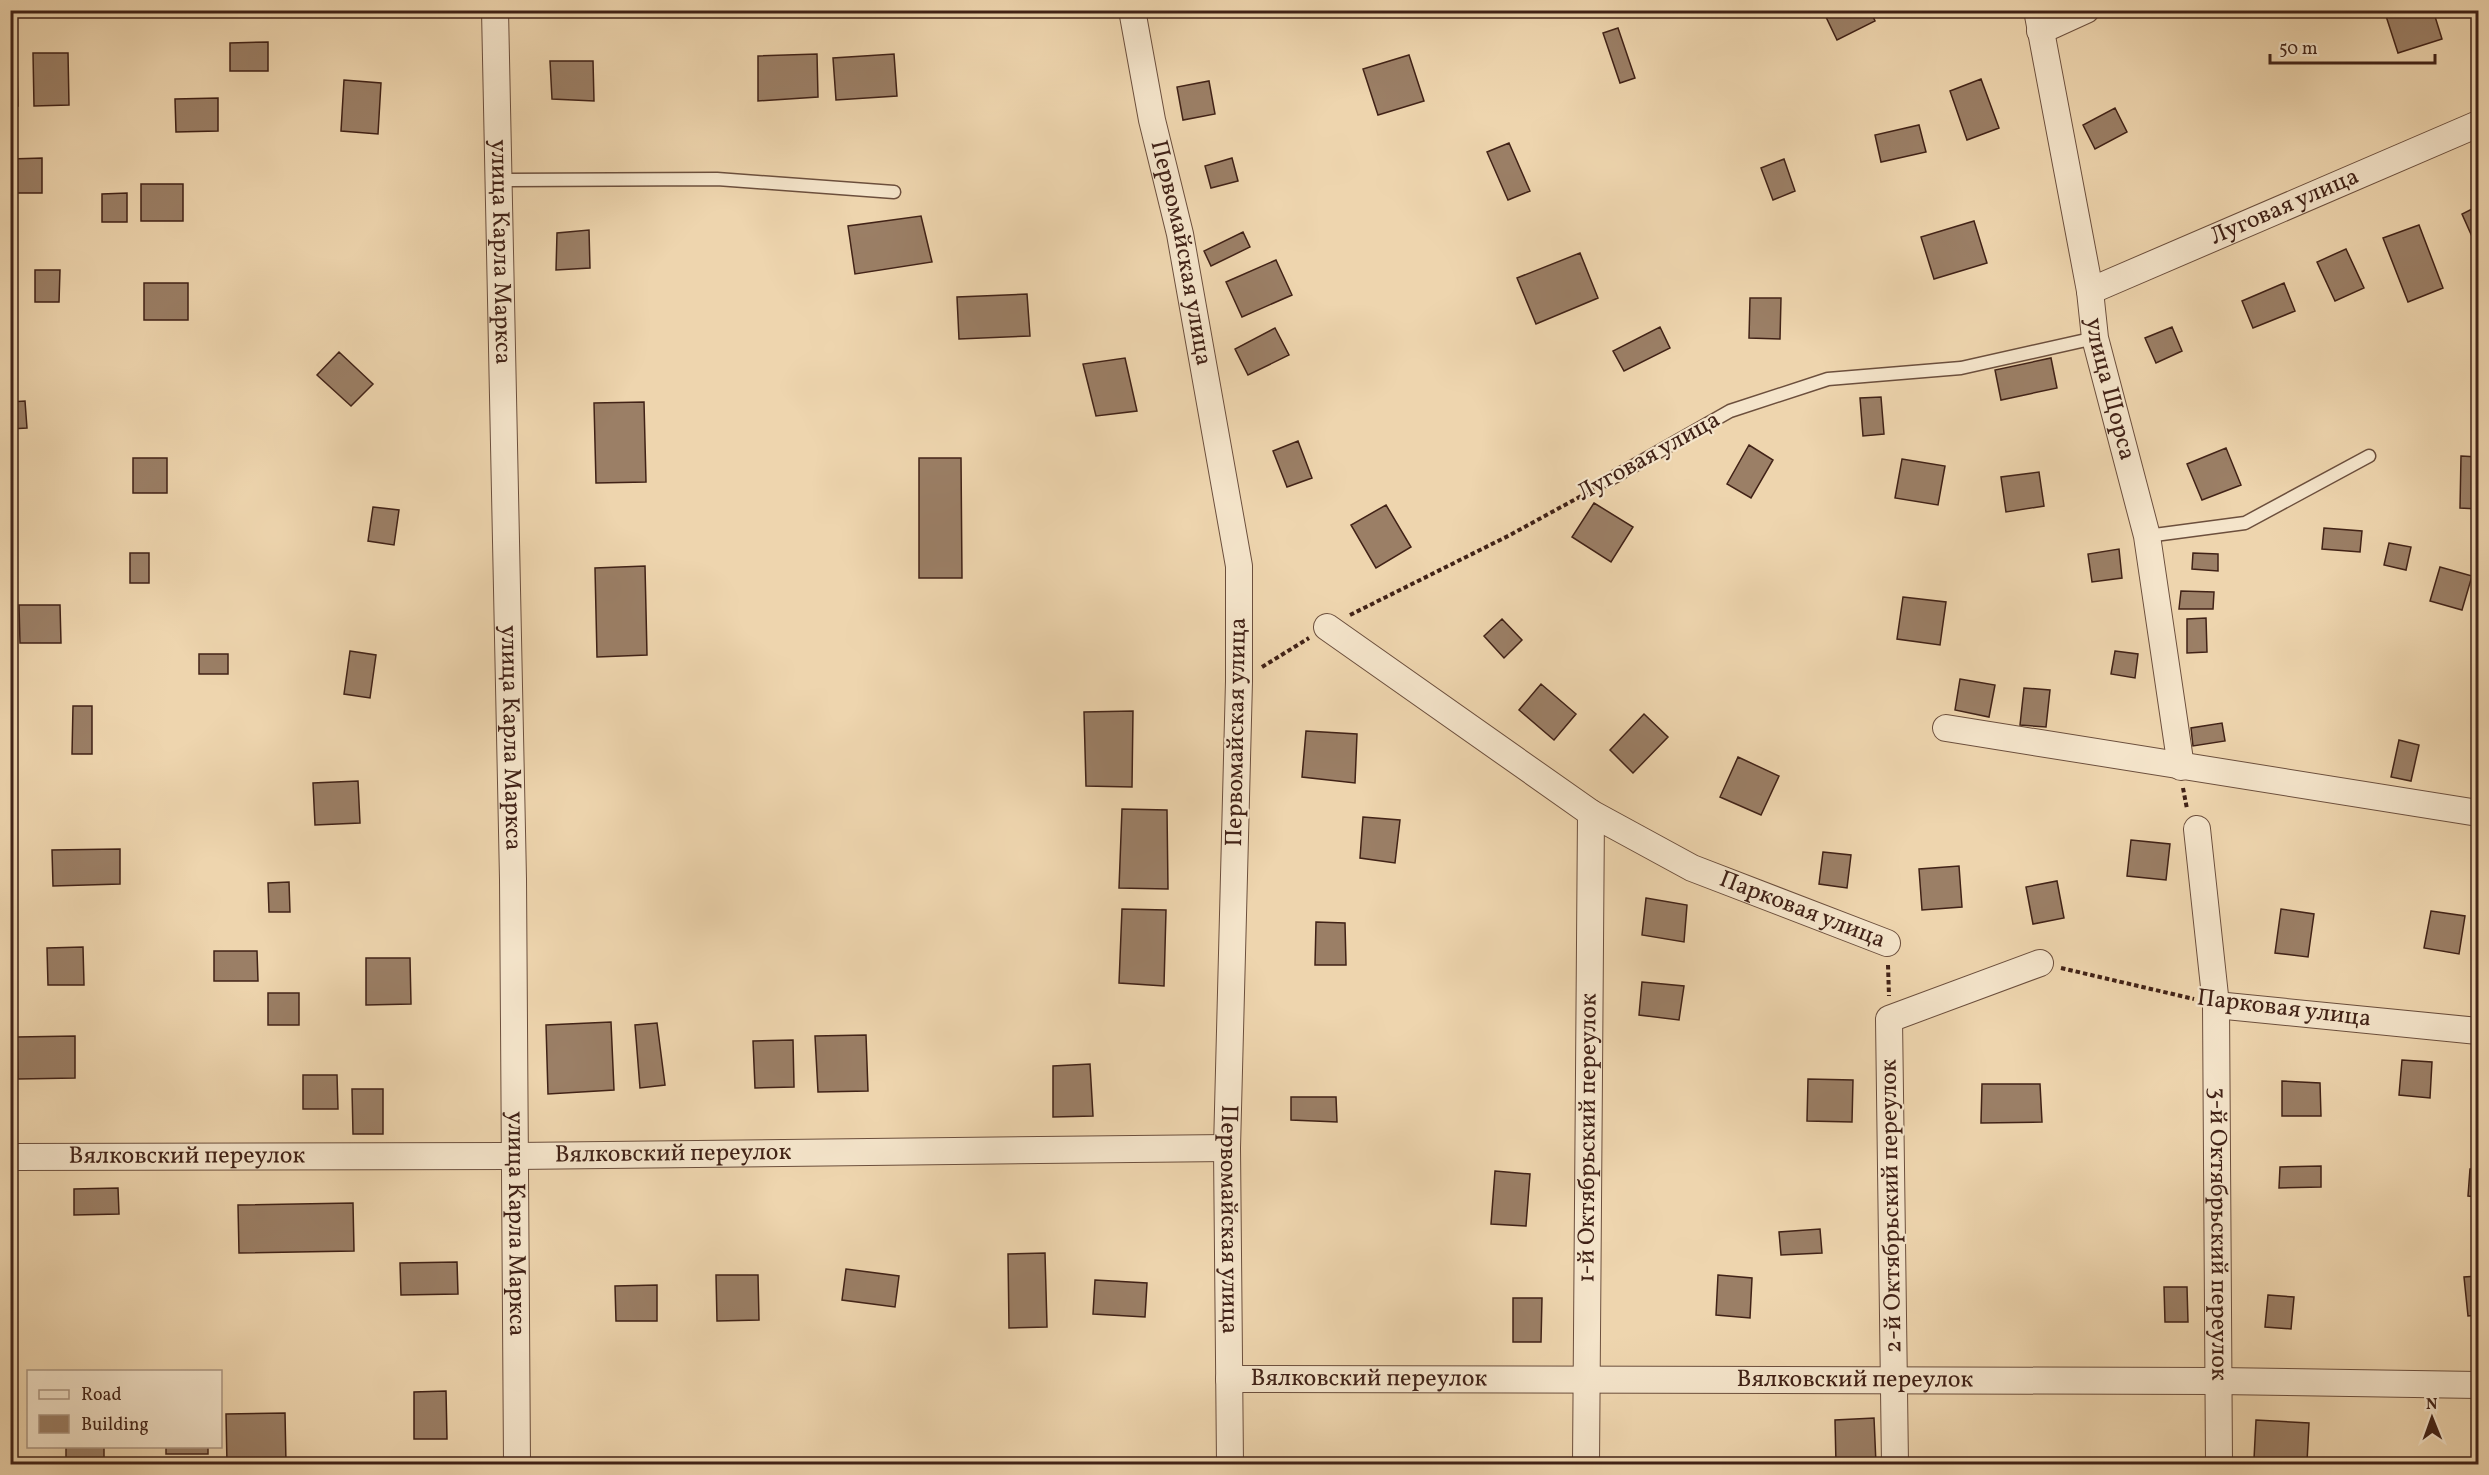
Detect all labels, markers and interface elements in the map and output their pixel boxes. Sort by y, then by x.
scale bar [2270,27,2435,65]
text: 50 m [2279,37,2318,62]
street label: Первомайская улица [1141,137,1220,368]
street label: улица Карла Маркса [481,139,519,365]
street label: Луговая улица [2205,160,2365,254]
street label: улица Щорса [2076,316,2143,464]
street label: Луговая улица [1571,404,1727,510]
street label: Первомайская улица [1218,617,1256,847]
street label: улица Карла Маркса [491,625,529,851]
street label: Парковая улица [1714,863,1890,958]
street label: Парковая улица [2195,981,2373,1037]
street label: 1-й Октябрьский переулок [1570,993,1607,1283]
street label: 2-й Октябрьский переулок [1872,1059,1912,1353]
street label: 3-й Октябрьский переулок [2200,1087,2235,1381]
street label: Первомайская улица [1210,1104,1246,1334]
street label: улица Карла Маркса [498,1111,533,1337]
street label: Вялковский переулок [554,1136,792,1173]
street label: Вялковский переулок [69,1139,306,1174]
street label: Вялковский переулок [1251,1362,1488,1397]
street label: Вялковский переулок [1737,1363,1974,1398]
legend [27,1370,222,1448]
text: Road [81,1383,122,1408]
north arrow [2402,1388,2462,1448]
text: N [2426,1394,2438,1416]
text: Building [81,1413,149,1438]

